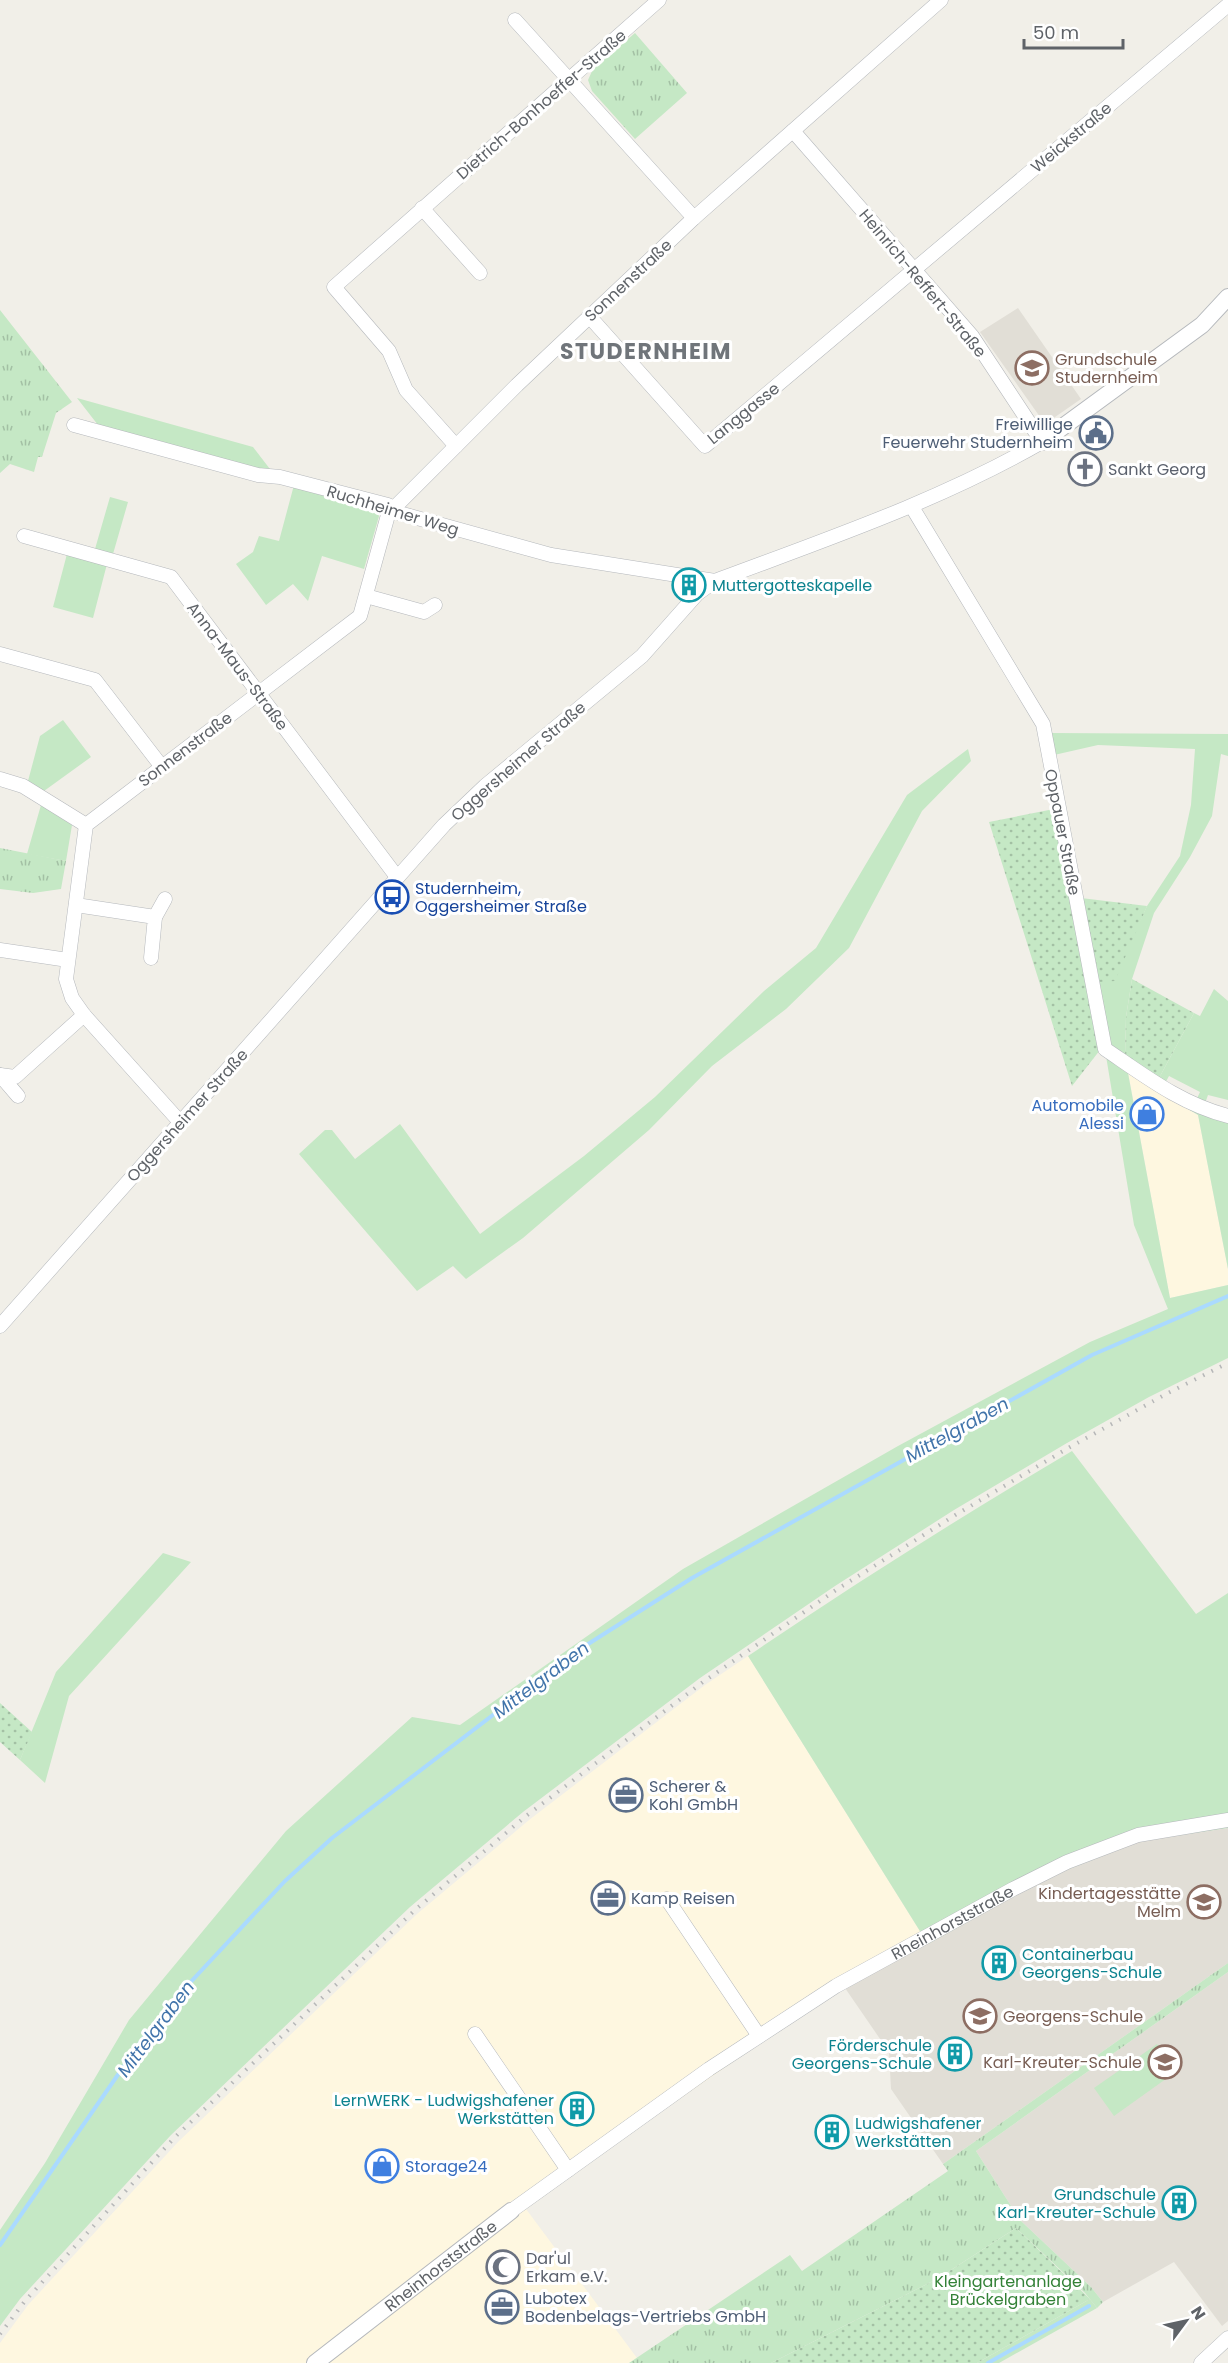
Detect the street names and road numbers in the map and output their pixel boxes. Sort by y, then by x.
street label: Dietrich-Bonhoeffer-Straße [451,24,631,185]
street label: Weickstraße [1026,97,1117,178]
street label: Heinrich-Reffert-Straße [854,204,992,363]
street label: Sonnenstraße [580,234,677,327]
street label: Langgasse [702,377,784,450]
street label: Ruchheimer Weg [324,479,462,542]
street label: Anna-Maus-Straße [182,597,294,735]
street label: Oggersheimer Straße [446,696,591,826]
street label: Sonnenstraße [134,706,237,792]
street label: Oppauer Straße [1039,767,1086,897]
street label: Oggersheimer Straße [121,1044,254,1187]
street label: Rheinhorststraße [887,1880,1018,1966]
street label: Rheinhorststraße [380,2215,502,2317]

